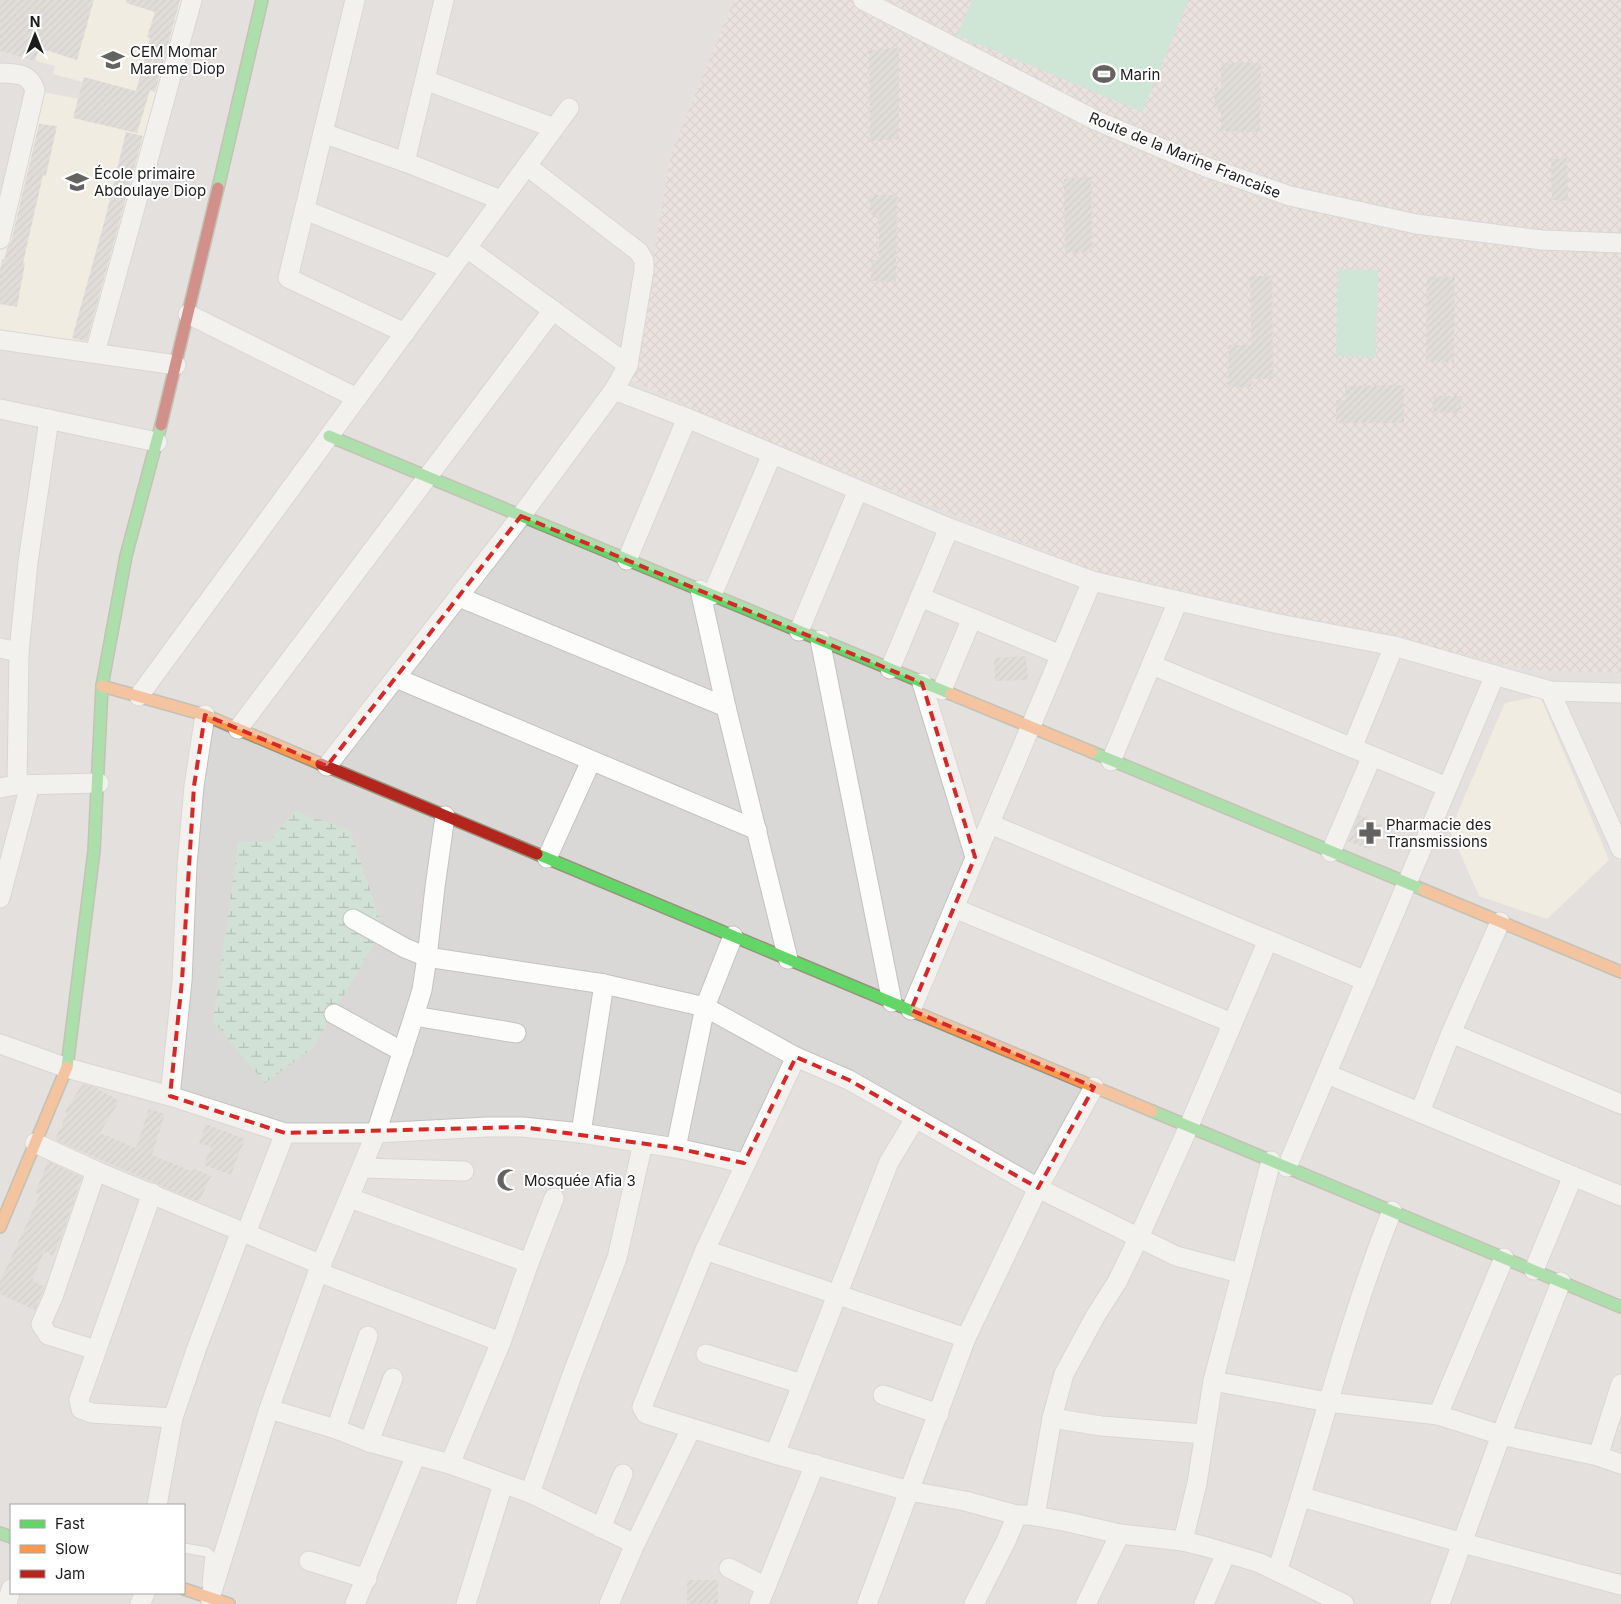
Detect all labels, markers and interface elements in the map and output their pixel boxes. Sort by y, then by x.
north arrow [10,10,60,60]
text: N [30,13,40,30]
place label: CEM Momar Mareme Diop [130,42,225,78]
school or university icon: CEM Momar Mareme Diop [100,47,126,73]
sports icon: Marin [1091,61,1117,87]
place label: Marin [1120,65,1160,84]
street label: Route de la Marine Francaise [1086,108,1284,202]
place label: École primaire Abdoulaye Diop [94,164,206,200]
school or university icon: École primaire Abdoulaye Diop [64,169,90,195]
place label: Pharmacie des Transmissions [1386,815,1491,851]
pharmacy icon: Pharmacie des Transmissions [1357,820,1383,846]
mosque icon: Mosquée Afia 3 [495,1167,521,1193]
place label: Mosquée Afia 3 [524,1171,636,1190]
legend [10,1504,185,1594]
text: Fast [55,1514,85,1533]
text: Slow [55,1539,89,1558]
text: Jam [55,1564,85,1583]

